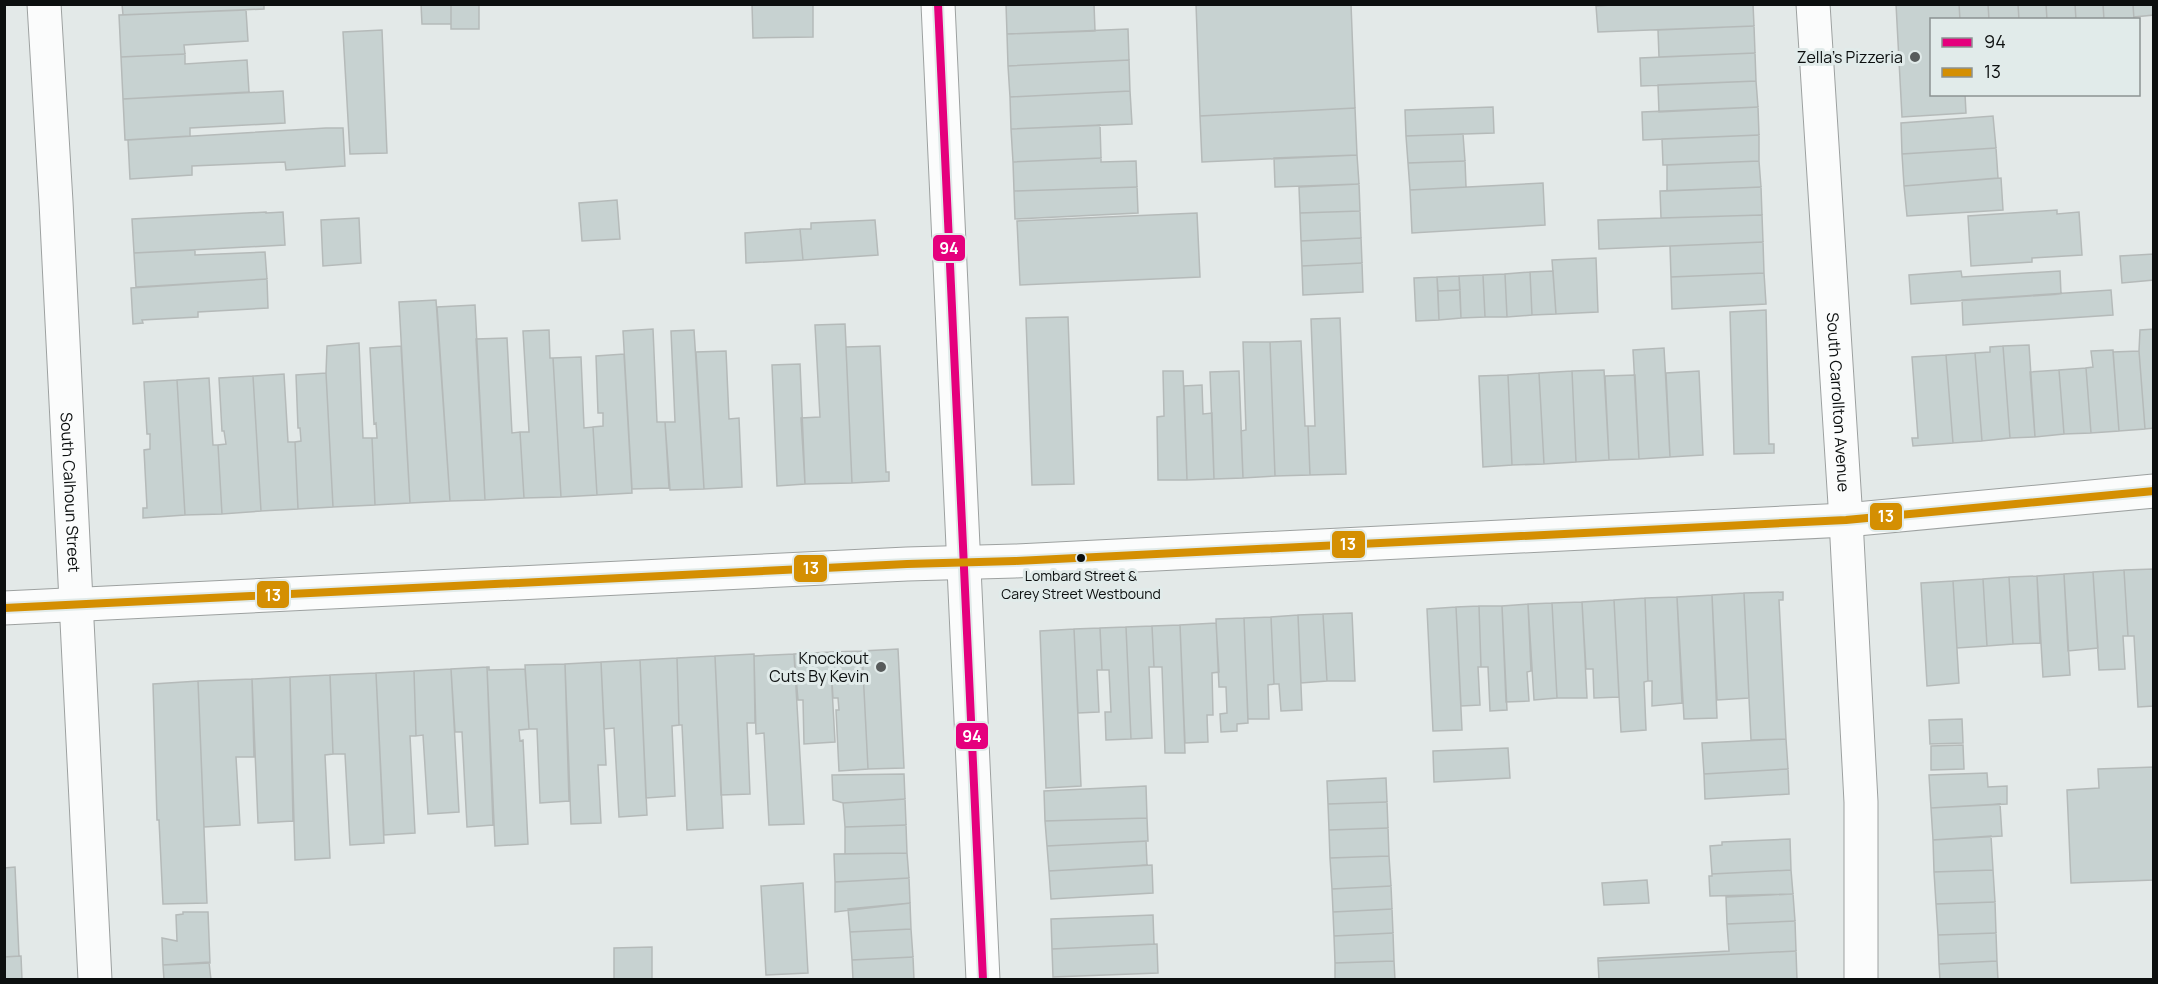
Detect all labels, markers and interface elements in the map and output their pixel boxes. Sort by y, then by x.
legend [1930,18,2140,96]
text: 94 [1984,29,2006,53]
place label: Zella's Pizzeria [1797,46,1903,68]
marker: Zella's Pizzeria [1908,50,1922,64]
text: 13 [1984,59,2001,83]
line badge: 94 [932,234,966,262]
text: 94 [939,237,959,259]
street label: South Carrollton Avenue [1822,312,1855,493]
street label: South Calhoun Street [56,412,86,573]
line badge: 13 [1869,502,1903,531]
text: 13 [1878,505,1894,527]
line badge: 13 [1331,530,1366,559]
text: 13 [1340,533,1356,555]
marker: Lombard Street & Carey Street Westbound [1075,552,1087,564]
line badge: 13 [793,554,828,583]
text: 13 [803,557,819,579]
place label: Lombard Street & Carey Street Westbound [1001,566,1161,603]
line badge: 13 [256,580,290,609]
text: 13 [265,584,281,606]
place label: Knockout Cuts By Kevin [769,647,869,687]
marker: Knockout Cuts By Kevin [874,660,888,674]
line badge: 94 [955,722,989,750]
text: 94 [962,725,982,747]

